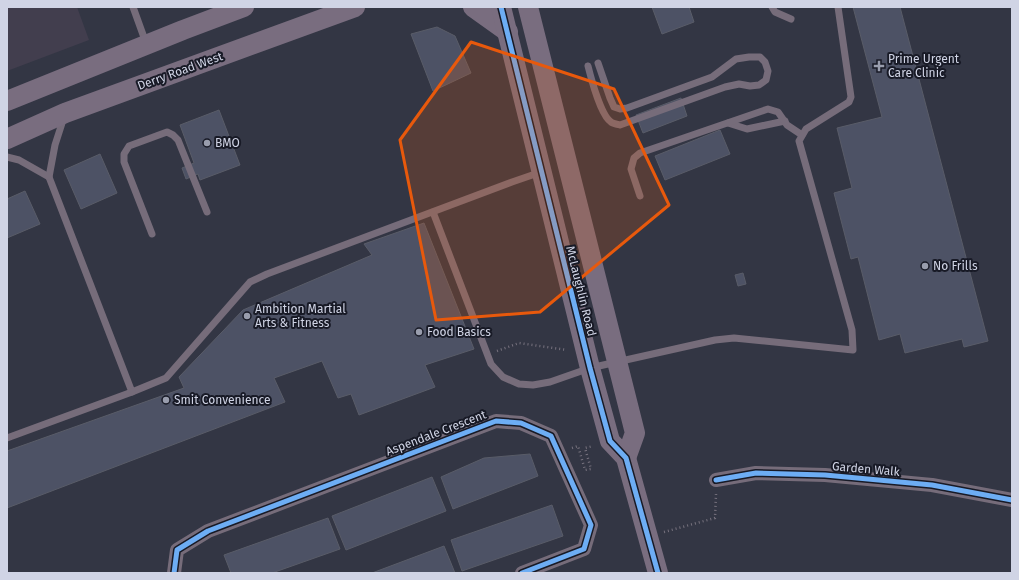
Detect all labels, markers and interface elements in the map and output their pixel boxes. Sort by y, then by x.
street label: Derry Road West [135,49,225,93]
place label: Prime Urgent Care Clinic [888,52,960,80]
marker: Prime Urgent Care Clinic [873,60,885,72]
place label: BMO [215,136,240,150]
marker: BMO [202,138,212,148]
street label: McLaughlin Road [563,244,599,338]
place label: No Frills [933,259,978,273]
marker: No Frills [920,261,930,271]
place label: Ambition Martial Arts & Fitness [255,302,346,330]
marker: Ambition Martial Arts & Fitness [242,311,252,321]
place label: Food Basics [427,325,491,339]
marker: Food Basics [414,327,424,337]
place label: Smit Convenience [174,393,271,407]
marker: Smit Convenience [161,395,171,405]
street label: Aspendale Crescent [384,407,489,459]
street label: Garden Walk [832,459,901,479]

